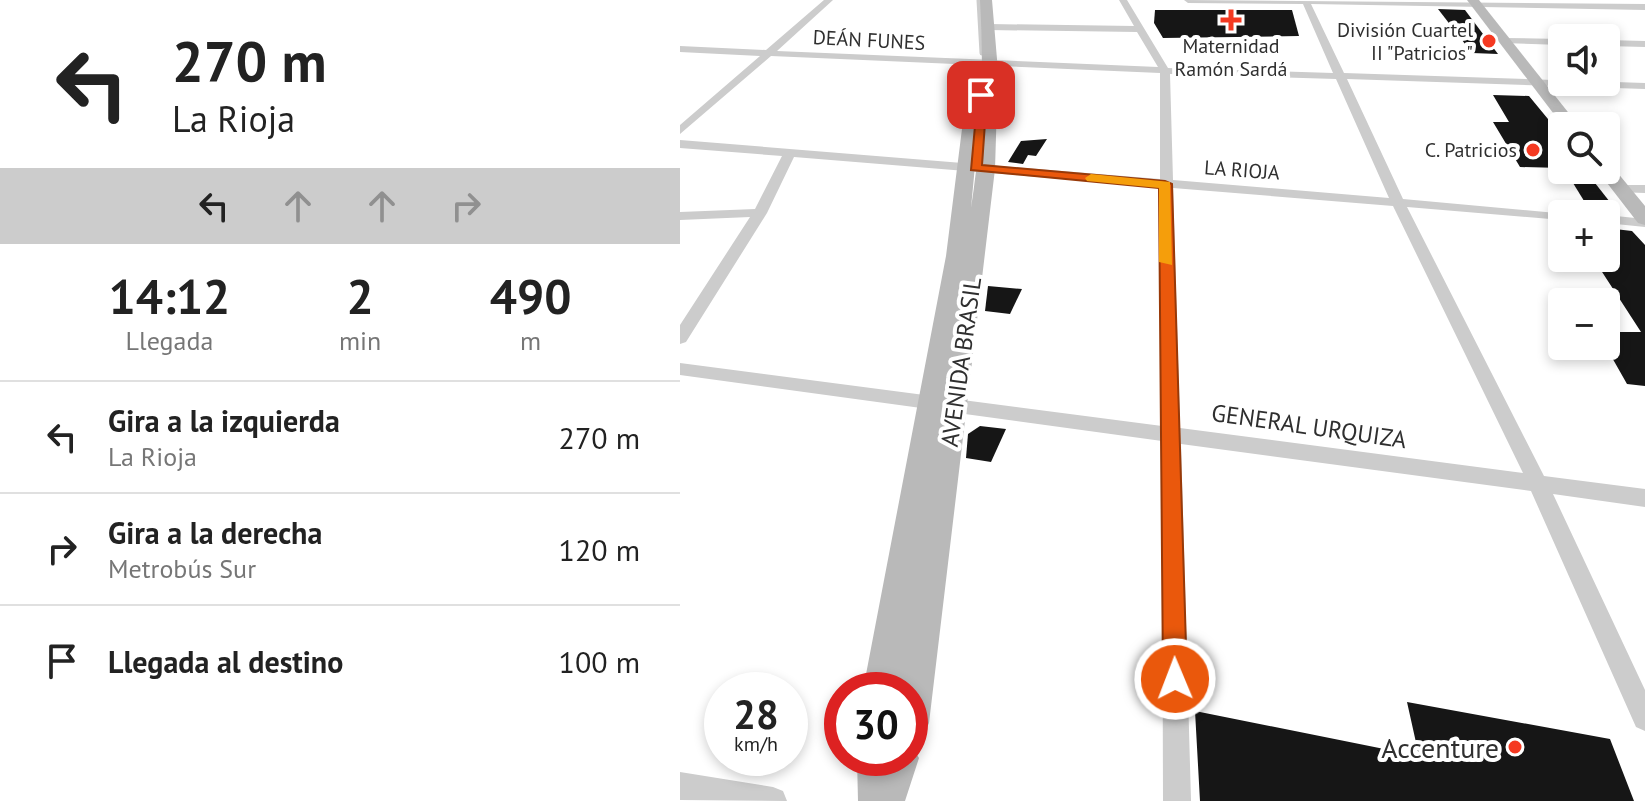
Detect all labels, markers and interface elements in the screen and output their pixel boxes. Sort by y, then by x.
marker: Maternidad Ramón Sardá [1220,9,1242,31]
place label: División Cuartel II "Patricios" [1337,17,1473,66]
street label: DEÁN FUNES [812,24,926,56]
map controls [1548,24,1620,360]
button: sound [1548,24,1620,96]
text: 270 m [172,25,327,97]
icon: left [40,32,144,136]
marker: División Cuartel II "Patricios" [1480,32,1498,50]
place label: Maternidad Ramón Sardá [1175,33,1287,82]
pin [947,61,1015,129]
icon: arrive [959,73,1003,117]
text: La Rioja [172,95,295,142]
button: search [1548,112,1620,184]
place label: C. Patricios [1425,137,1517,163]
marker: C. Patricios [1524,141,1542,159]
street label: LA RIOJA [1203,154,1281,186]
icon: left [192,184,236,228]
icon: ahead [276,184,320,228]
icon: ahead [360,184,404,228]
icon: right [444,184,488,228]
button: + [1548,200,1620,272]
text: 14:12 [109,265,230,327]
text: 2 [346,265,374,327]
text: 490 [490,265,571,327]
street label: AVENIDA BRASIL [934,275,988,449]
button: − [1548,288,1620,360]
text: Llegada [126,324,213,357]
text: min [339,324,381,357]
text: m [520,324,541,357]
street label: GENERAL URQUIZA [1209,397,1409,455]
text: Gira a la izquierda [108,401,340,440]
icon: left [40,415,84,459]
text: 270 m [559,418,640,457]
text: La Rioja [108,440,197,473]
text: Gira a la derecha [108,513,322,552]
icon: right [40,527,84,571]
text: 120 m [559,530,640,569]
text: Metrobús Sur [108,552,256,585]
position arrow [1133,637,1217,721]
icon: arrive [40,639,84,683]
text: Llegada al destino [108,642,343,681]
text: 100 m [559,642,640,681]
speed limit sign: 30 [824,672,928,776]
text: 28 [733,688,779,740]
place label: Accenture [1381,729,1499,766]
text: km/h [734,731,778,757]
marker: Accenture [1506,738,1524,756]

